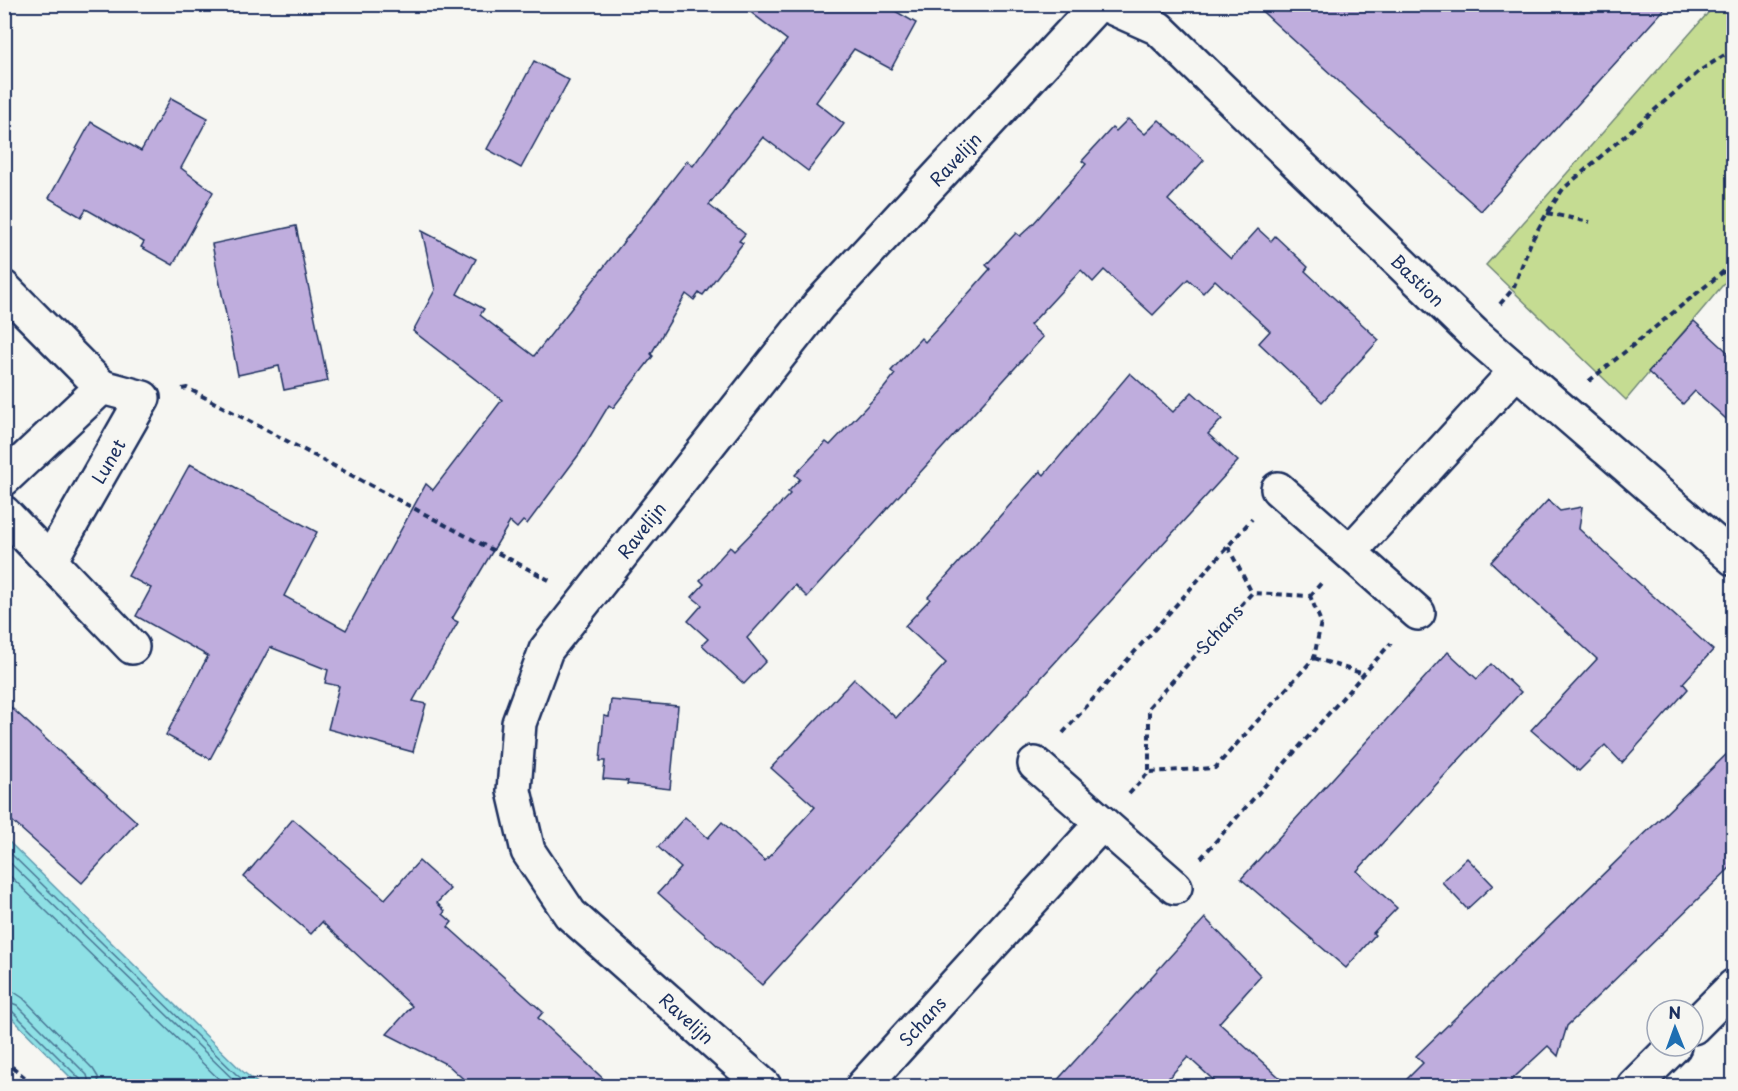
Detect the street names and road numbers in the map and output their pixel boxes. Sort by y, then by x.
street label: Ravelijn [923,126,987,192]
street label: Bastion [1385,247,1451,313]
street label: Lunet [84,433,132,489]
street label: Ravelijn [610,496,672,564]
street label: Schans [1189,598,1249,660]
street label: Ravelijn [654,986,720,1050]
street label: Schans [892,990,952,1052]

